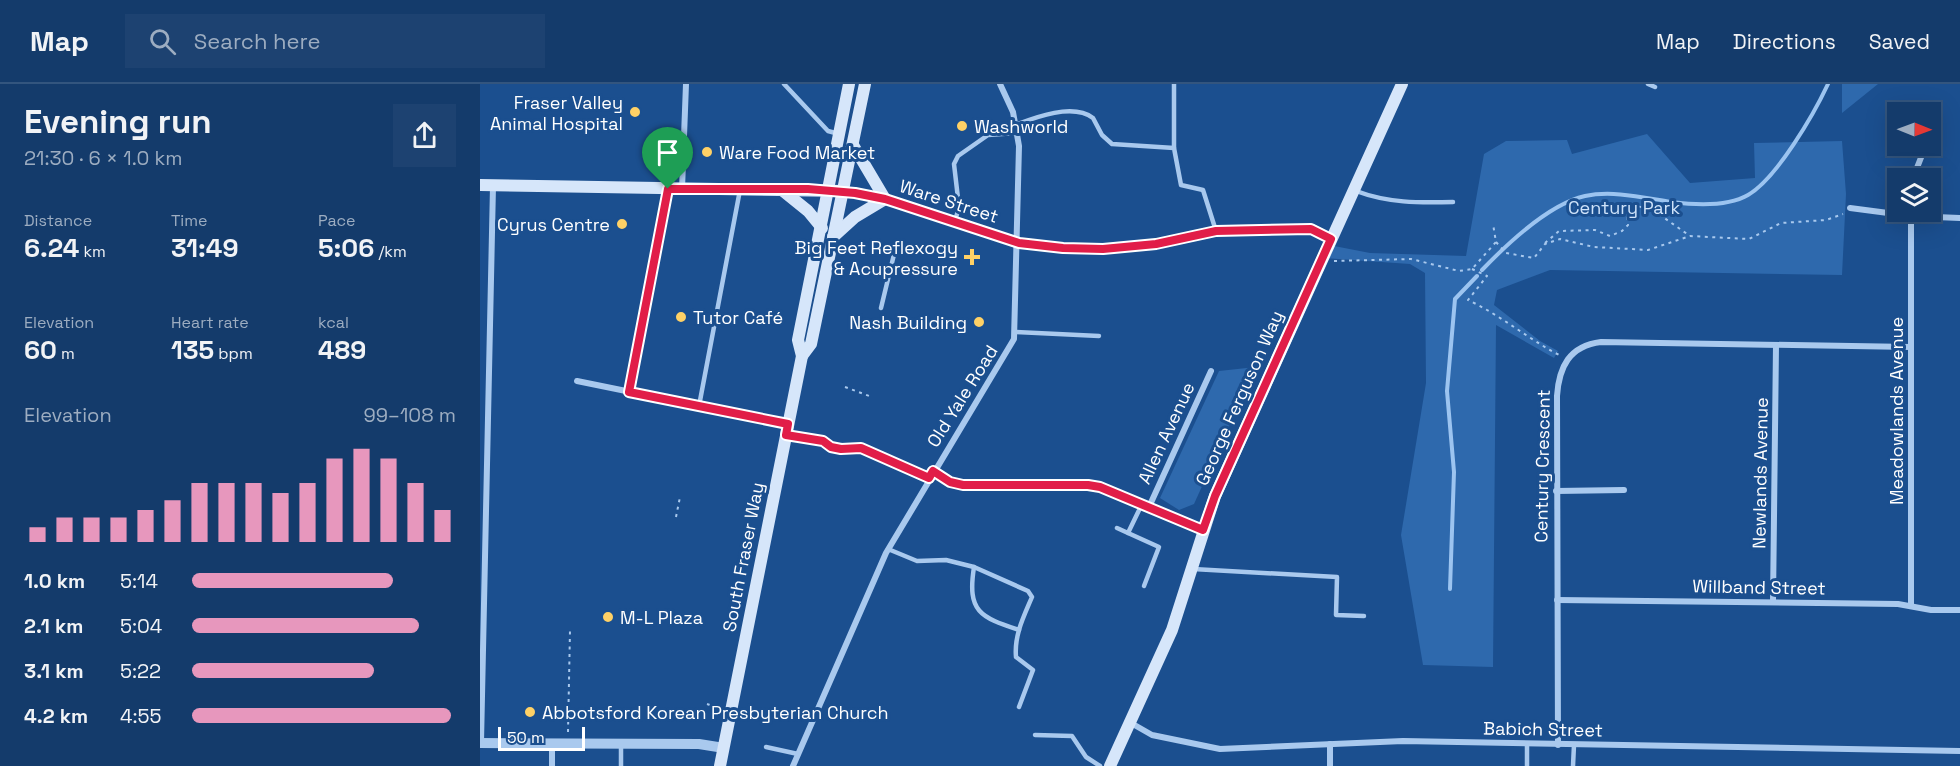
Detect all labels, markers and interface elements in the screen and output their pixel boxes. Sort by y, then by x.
search box [125,14,545,68]
text: Map [30,23,89,59]
icon: search [146,25,179,58]
text: Search here [194,27,321,55]
text: Map [1656,28,1700,55]
text: Directions [1733,28,1836,55]
text: Saved [1869,28,1930,55]
place label: Fraser Valley Animal Hospital [490,91,623,135]
text: Evening run [24,101,212,143]
north arrow [1887,102,1941,156]
map controls [1887,102,1941,222]
button: share [393,104,456,167]
marker: Fraser Valley Animal Hospital [628,105,642,119]
place label: Washworld [974,115,1068,138]
marker: Washworld [955,119,969,133]
pin [642,127,693,189]
icon: arrive [651,136,684,169]
place label: Ware Food Market [719,141,875,164]
text: 21:30 · 6 × 1.0 km [24,145,182,171]
marker: Ware Food Market [700,145,714,159]
button: layers [1887,168,1941,222]
street label: Ware Street [897,174,1001,228]
park label: Century Park [1568,196,1680,219]
text: Distance [24,210,92,231]
text: Time [171,210,207,231]
text: Pace [318,210,355,231]
place label: Cyrus Centre [497,213,610,236]
marker: Cyrus Centre [615,217,629,231]
text: 6.24 [24,231,79,265]
text: 31:49 [171,231,238,265]
text: 5:06 [318,231,374,265]
place label: Big Feet Reflexogy & Acupressure [795,236,958,280]
text: km [79,241,106,262]
text: /km [374,241,407,262]
marker: Big Feet Reflexogy & Acupressure [963,248,981,266]
place label: Tutor Café [693,306,783,329]
street label: George Ferguson Way [1190,307,1288,489]
marker: Tutor Café [674,310,688,324]
place label: Nash Building [849,311,967,334]
text: Elevation [24,312,94,333]
text: Heart rate [171,312,249,333]
text: kcal [318,312,349,333]
marker: Nash Building [972,315,986,329]
street label: Meadowlands Avenue [1885,317,1908,505]
text: 60 [24,333,57,367]
text: 135 [171,333,214,367]
text: 489 [318,333,366,367]
street label: Old Yale Road [921,341,1003,451]
text: m [57,343,75,364]
text: bpm [214,343,253,364]
street label: Allen Avenue [1132,378,1200,488]
street label: Century Crescent [1529,389,1555,543]
street label: Newlands Avenue [1747,397,1773,549]
text: Elevation [24,402,112,428]
text: 99–108 m [363,402,456,428]
street label: South Fraser Way [717,480,769,634]
text: 1.0 km [24,568,85,594]
text: 5:14 [120,568,158,594]
street label: Willband Street [1692,574,1826,600]
place label: M-L Plaza [620,606,703,629]
marker: M-L Plaza [601,610,615,624]
text: 2.1 km [24,613,83,639]
text: 5:04 [120,613,162,639]
text: 3.1 km [24,658,84,684]
text: 5:22 [120,658,161,684]
place label: Abbotsford Korean Presbyterian Church [542,701,889,724]
text: 4.2 km [24,703,88,729]
text: 4:55 [120,703,162,729]
marker: Abbotsford Korean Presbyterian Church [523,705,537,719]
street label: Babich Street [1483,716,1603,742]
scale bar [498,724,585,752]
text: 50 m [507,727,545,748]

